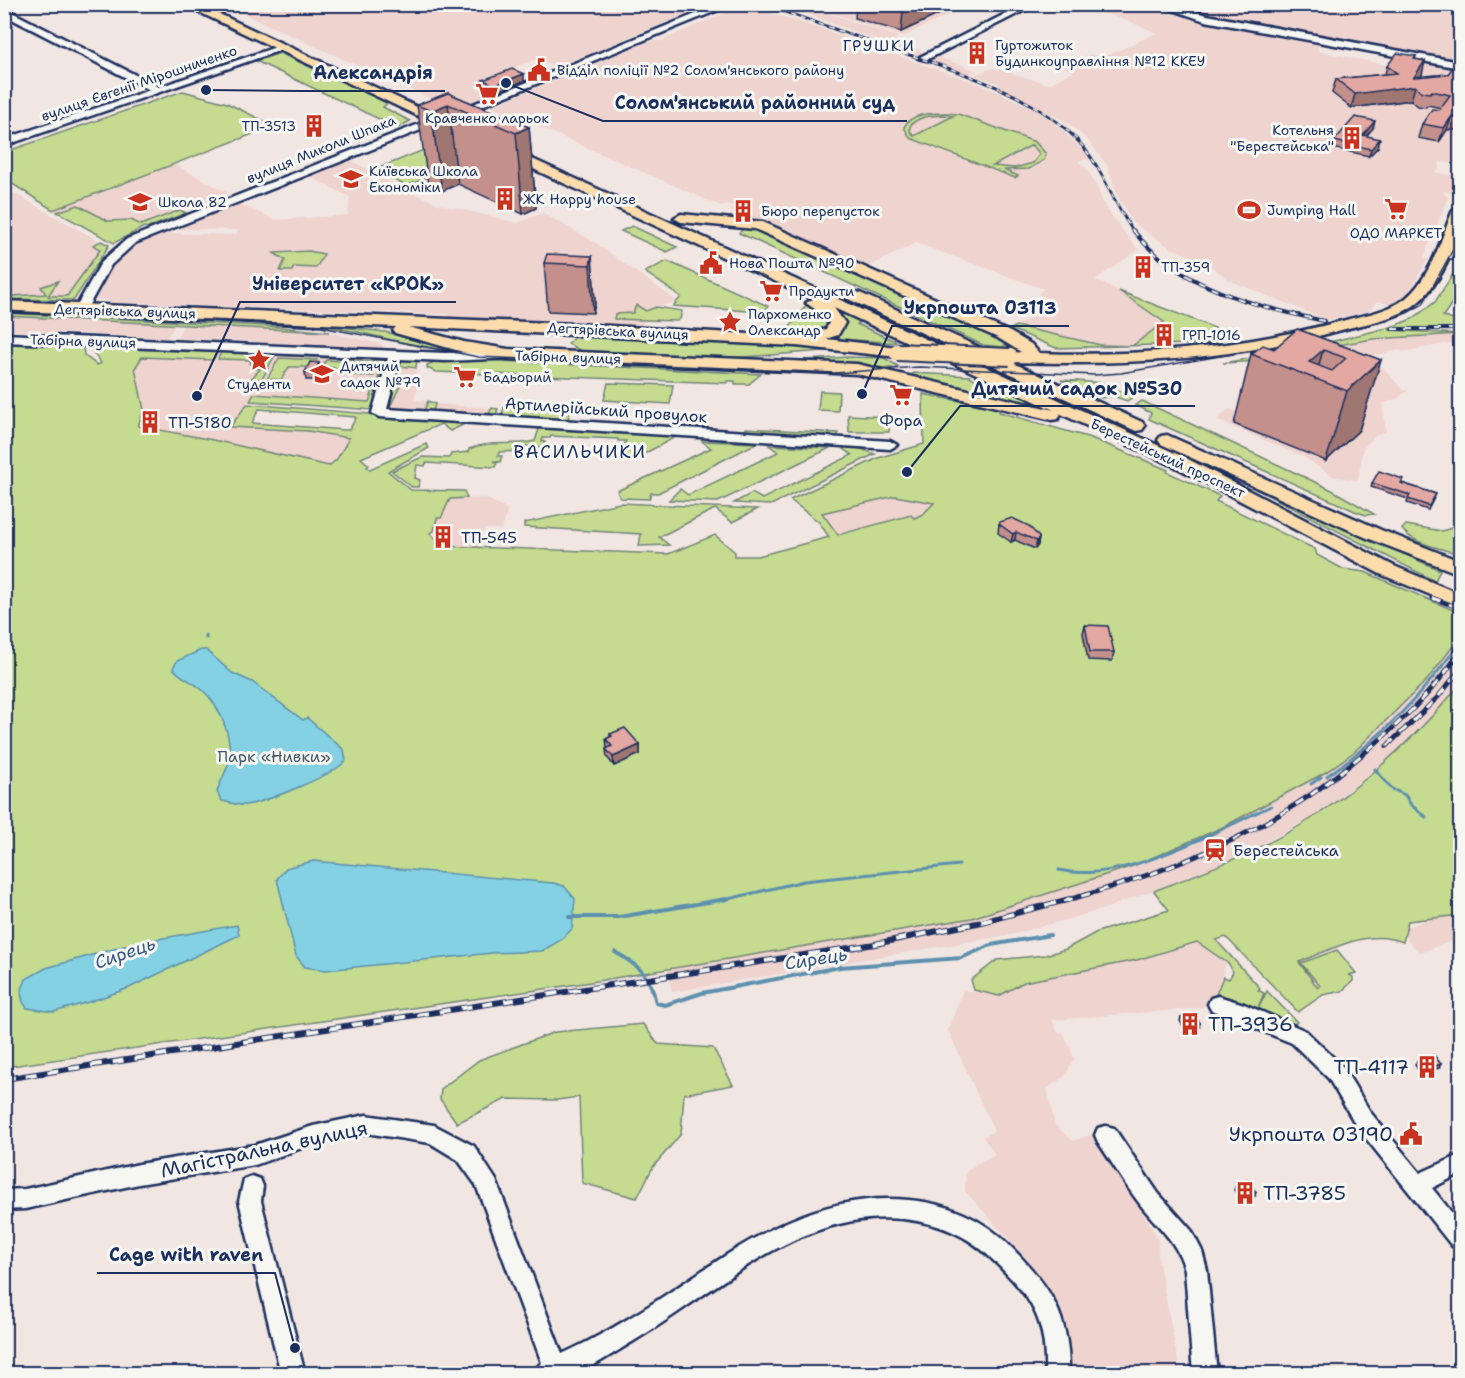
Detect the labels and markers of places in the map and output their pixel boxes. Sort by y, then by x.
place label: Гуртожиток Будинкоуправління №12 ККЕУ [995,36,1205,70]
building icon: Гуртожиток Будинкоуправління №12 ККЕУ [964,40,990,66]
callout: Александрія [301,55,445,91]
public building icon: Відділ поліції №2 Солом'янського району [526,57,552,83]
place label: Відділ поліції №2 Солом'янського району [557,61,844,79]
supermarket icon: Кравченко ларьок [474,81,500,107]
callout: Солом'янський районний суд [603,85,907,121]
place label: Кравченко ларьок [425,109,550,127]
building icon: ТП-3513 [301,113,327,139]
place label: ТП-3513 [241,117,296,135]
place label: Котельня "Берестейська" [1230,121,1334,155]
building icon: Котельня "Берестейська" [1339,125,1365,151]
place label: Київська Школа Економіки [369,162,478,196]
school or university icon: Київська Школа Економіки [338,166,364,192]
building icon: ЖК Happy house [492,186,518,212]
school or university icon: Школа 82 [127,189,153,215]
place label: ЖК Happy house [523,190,636,208]
place label: Школа 82 [158,193,227,211]
supermarket icon: ОДО МАРКЕТ [1383,196,1409,222]
sports icon: Jumping Hall [1236,197,1262,223]
building icon: Бюро перепусток [730,198,756,224]
place label: Jumping Hall [1267,201,1357,219]
place label: Бюро перепусток [761,202,880,220]
place label: ОДО МАРКЕТ [1350,224,1443,242]
public building icon: Нова Пошта №90 [698,250,724,276]
place label: Нова Пошта №90 [729,254,854,272]
building icon: ТП-359 [1130,254,1156,280]
place label: ТП-359 [1161,258,1210,276]
callout: Університет «КРОК» [240,266,456,302]
supermarket icon: Продукти [758,278,784,304]
place label: Продукти [789,282,854,300]
callout: Укрпошта 03113 [892,290,1069,326]
place label: Пархоменко Олександр [748,305,832,339]
place icon: Пархоменко Олександр [717,309,743,335]
building icon: ГРП-1016 [1151,322,1177,348]
place label: ГРП-1016 [1182,326,1241,344]
place icon: Студенти [246,347,272,373]
place label: Дитячий садок №79 [340,357,421,391]
school or university icon: Дитячий садок №79 [309,361,335,387]
supermarket icon: Бадьорий [452,364,478,390]
place label: Бадьорий [483,368,551,386]
callout: Дитячий садок №530 [960,370,1195,406]
place label: Студенти [227,375,291,393]
supermarket icon: Фора [888,382,914,408]
building icon: ТП-5180 [137,409,163,435]
place label: Фора [880,410,922,431]
place label: ТП-5180 [168,412,232,433]
building icon: ТП-545 [430,524,456,550]
place label: ТП-545 [461,527,517,548]
station icon: Берестейська [1202,837,1228,863]
place label: Берестейська [1233,840,1339,861]
building icon: ТП-3936 [1177,1011,1203,1037]
place label: ТП-3936 [1208,1011,1293,1037]
place label: ТП-4117 [1333,1054,1409,1080]
building icon: ТП-4117 [1414,1054,1440,1080]
place label: Укрпошта 03190 [1229,1121,1393,1147]
public building icon: Укрпошта 03190 [1398,1121,1424,1147]
building icon: ТП-3785 [1232,1180,1258,1206]
place label: ТП-3785 [1263,1180,1346,1206]
callout: Cage with raven [97,1237,275,1273]

